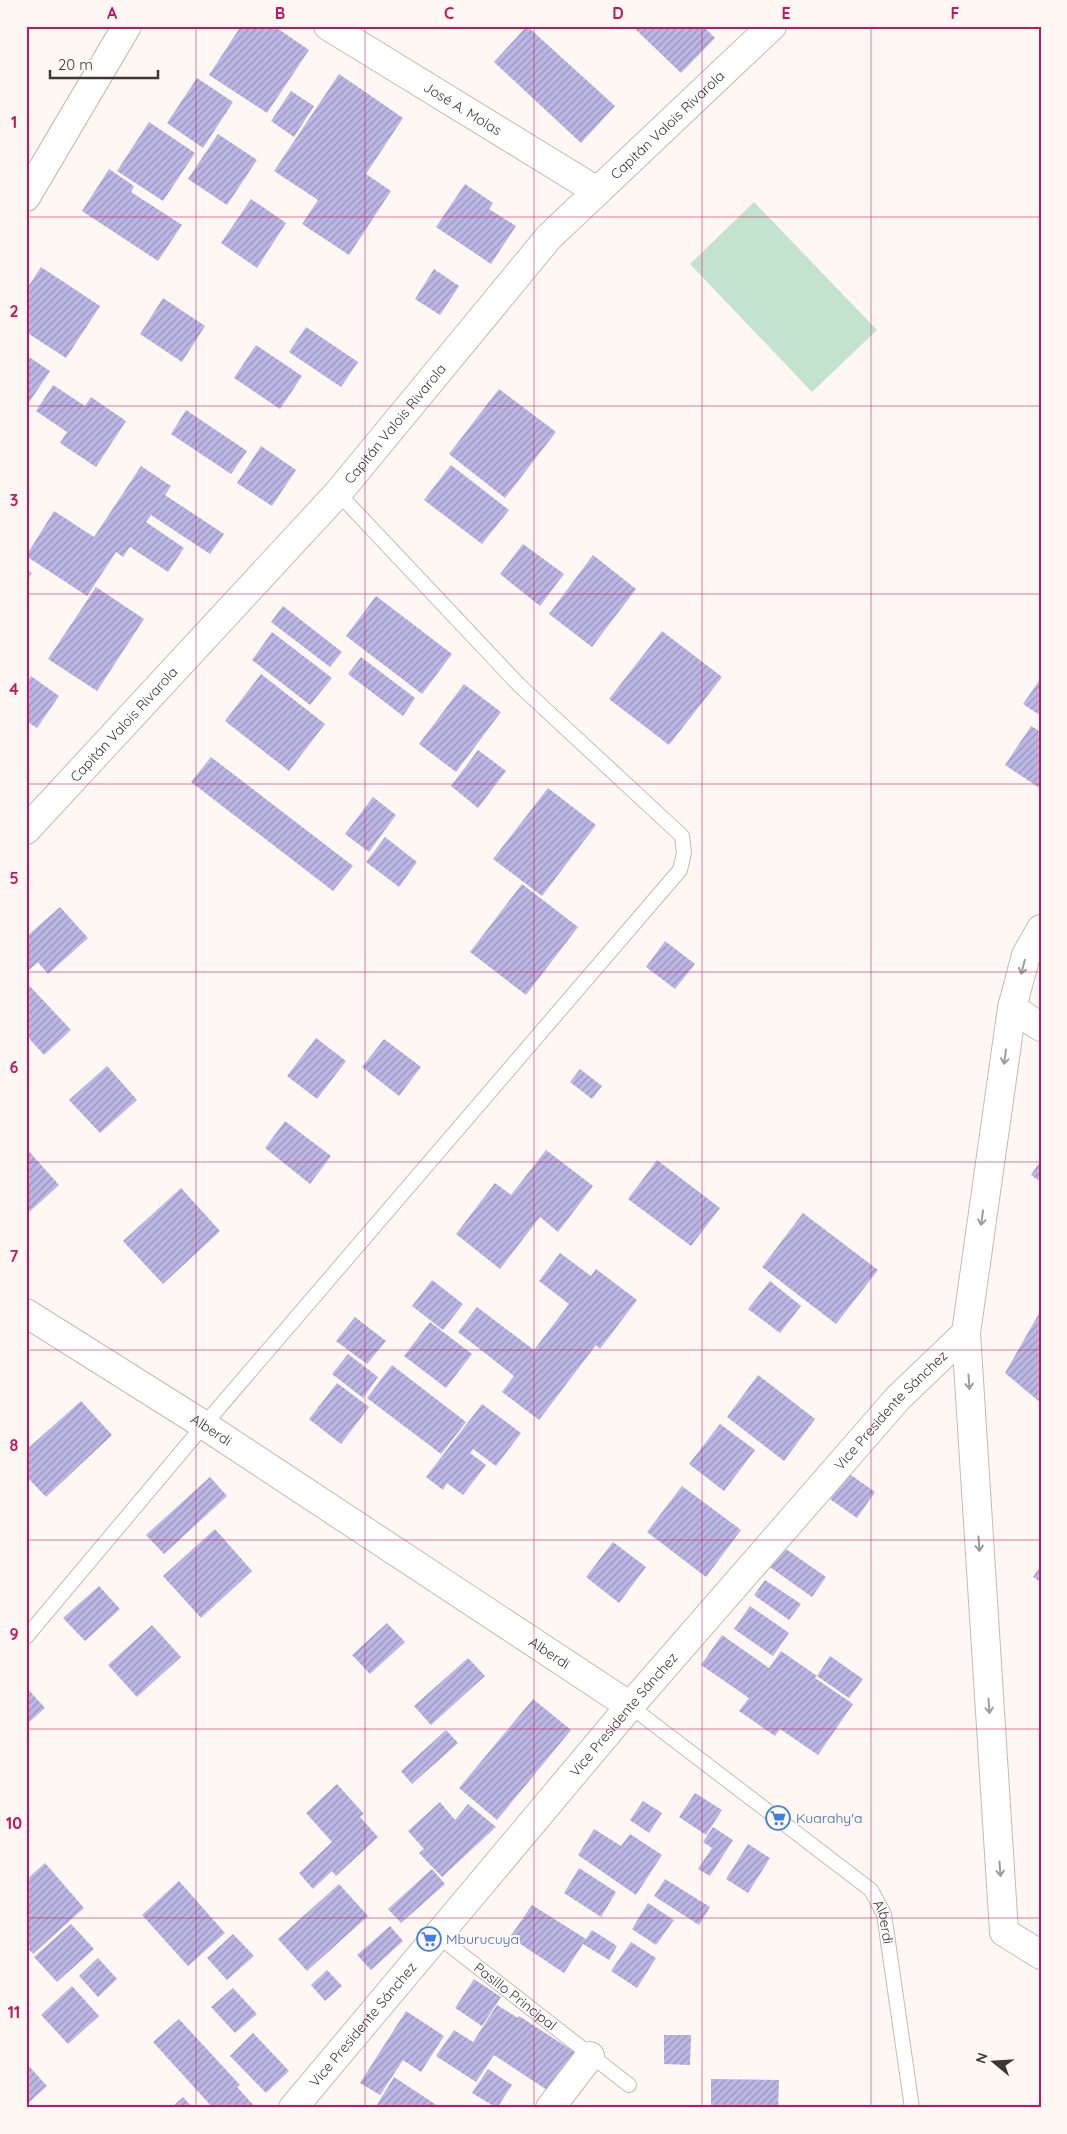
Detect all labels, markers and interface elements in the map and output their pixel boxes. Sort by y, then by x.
text: A [107,3,118,23]
text: B [275,3,285,23]
text: C [444,3,454,23]
text: D [612,3,624,23]
text: E [781,3,791,23]
text: F [951,3,960,23]
scale bar [50,48,158,80]
text: 20 m [58,55,93,74]
street label: Capitán Valois Rivarola [607,67,728,183]
street label: José A. Molas [420,78,505,139]
text: 1 [11,112,17,132]
text: 2 [9,301,19,321]
street label: Capitán Valois Rivarola [340,360,450,488]
text: 3 [10,490,18,510]
street label: Capitán Valois Rivarola [66,663,182,786]
text: 4 [9,679,19,699]
text: 5 [9,868,19,888]
one-way arrow [1017,959,1027,975]
one-way arrow [1000,1048,1010,1064]
text: 6 [10,1057,19,1077]
one-way arrow [977,1209,987,1225]
text: 7 [10,1246,19,1266]
street label: Vice Presidente Sánchez [830,1346,951,1474]
one-way arrow [964,1374,974,1390]
street label: Alberdi [187,1410,235,1450]
text: 8 [10,1435,19,1455]
one-way arrow [975,1536,984,1552]
text: 9 [9,1624,19,1644]
street label: Alberdi [525,1633,573,1673]
street label: Vice Presidente Sánchez [566,1648,682,1780]
one-way arrow [985,1698,994,1714]
supermarket icon: Kuarahy'a [765,1805,791,1831]
place label: Kuarahy'a [796,1809,862,1827]
text: 10 [6,1813,22,1833]
one-way arrow [995,1860,1004,1876]
street label: Alberdi [869,1896,897,1945]
supermarket icon: Mburucuya [416,1926,442,1952]
place label: Mburucuya [446,1930,519,1948]
street label: Vice Presidente Sánchez [306,1958,421,2091]
street label: Pasillo Principal [470,1958,560,2034]
text: 11 [8,2002,20,2022]
north arrow [970,2036,1020,2086]
text: N [971,2050,992,2066]

